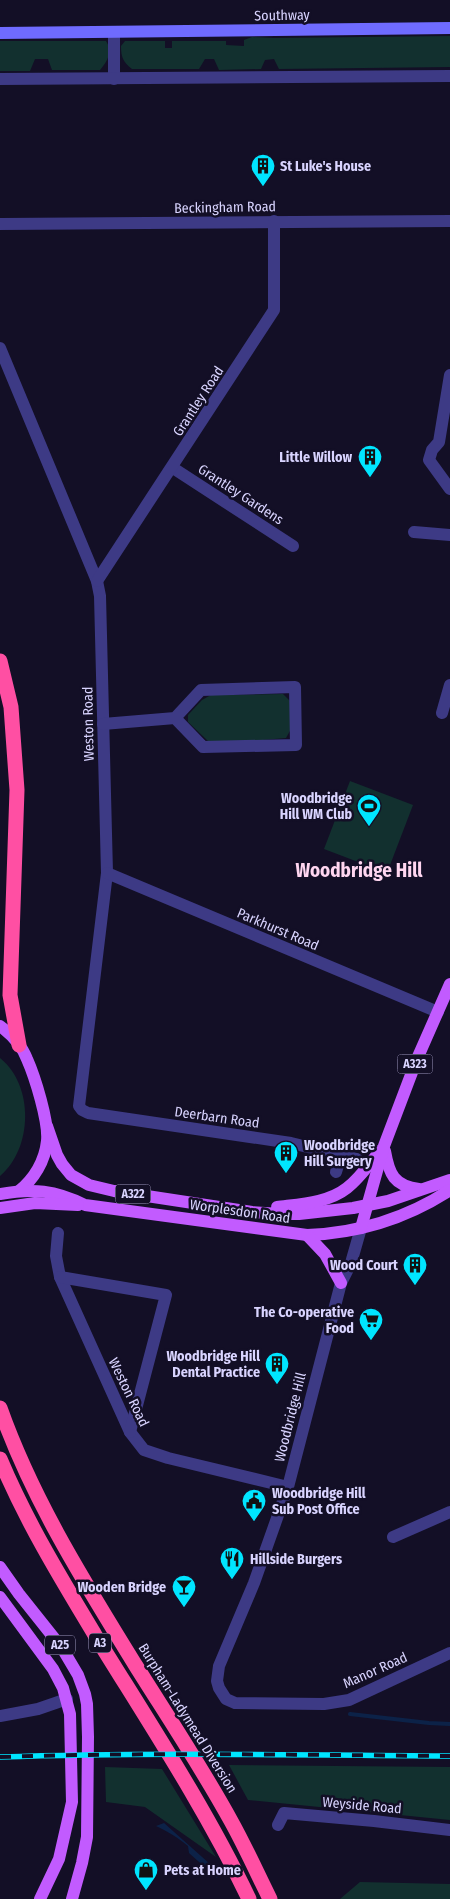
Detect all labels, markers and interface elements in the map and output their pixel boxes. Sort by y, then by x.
street label: Southway [254,7,311,24]
building icon: St Luke's House [250,153,276,187]
place label: St Luke's House [280,158,371,175]
street label: Beckingham Road [174,198,276,217]
street label: Grantley Road [169,363,227,440]
building icon: Little Willow [357,444,383,478]
place label: Little Willow [279,449,352,466]
street label: Grantley Gardens [195,461,287,528]
street label: Weston Road [79,687,98,761]
place label: Woodbridge Hill WM Club [280,790,352,823]
sports icon: Woodbridge Hill WM Club [356,793,382,827]
district label: Woodbridge Hill [295,859,423,882]
street label: Parkhurst Road [234,905,321,954]
road number: A323 [398,1054,432,1074]
street label: Deerbarn Road [173,1103,261,1132]
place label: Woodbridge Hill Surgery [304,1137,375,1170]
building icon: Woodbridge Hill Surgery [273,1140,299,1174]
road number: A322 [116,1184,150,1204]
street label: Worplesdon Road [189,1196,291,1227]
building icon: Wood Court [402,1252,428,1286]
place label: Wood Court [330,1257,399,1274]
place label: The Co-operative Food [254,1304,354,1337]
supermarket icon: The Co-operative Food [358,1307,384,1341]
place label: Woodbridge Hill Dental Practice [166,1348,260,1381]
building icon: Woodbridge Hill Dental Practice [264,1351,290,1385]
street label: Weston Road [105,1355,153,1430]
street label: Woodbridge Hill [271,1370,310,1464]
place label: Woodbridge Hill Sub Post Office [272,1485,366,1518]
public building icon: Woodbridge Hill Sub Post Office [241,1488,267,1522]
restaurant icon: Hillside Burgers [219,1546,245,1580]
place label: Hillside Burgers [250,1551,342,1568]
bar icon: Wooden Bridge [171,1574,197,1608]
place label: Wooden Bridge [77,1579,166,1596]
road number: A3 [89,1634,111,1652]
road number: A25 [45,1636,75,1654]
street label: Burpham-Ladymead Diversion [135,1640,241,1796]
street label: Manor Road [340,1649,410,1692]
street label: Weyside Road [322,1794,402,1817]
shop icon: Pets at Home [133,1857,159,1891]
place label: Pets at Home [164,1862,241,1879]

